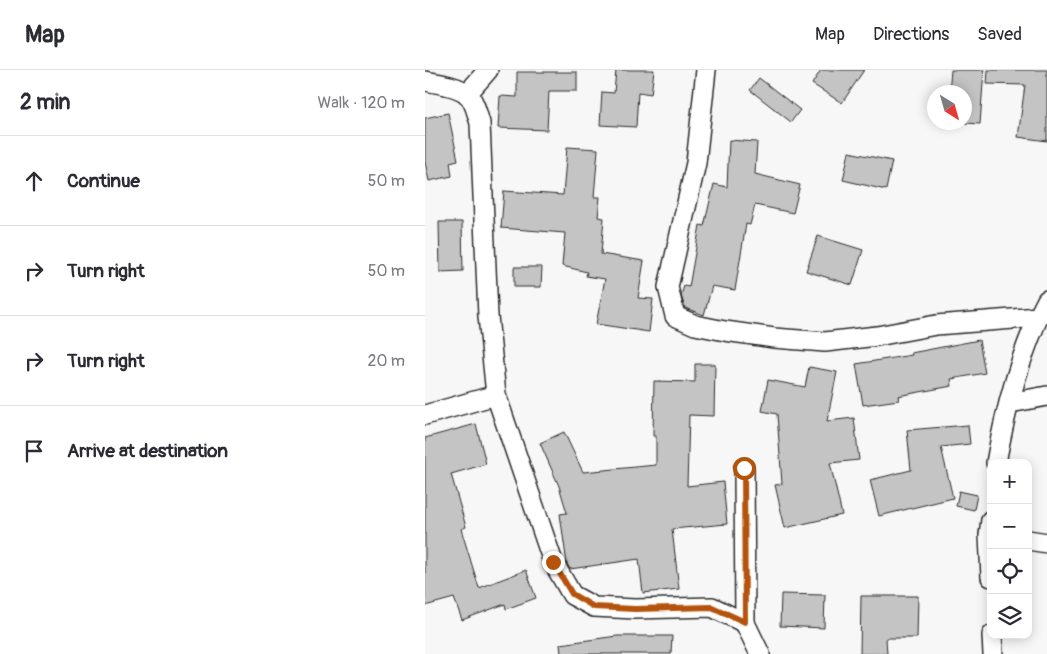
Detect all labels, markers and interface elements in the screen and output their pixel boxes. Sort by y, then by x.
text: Map [25,20,65,49]
text: Map [815,23,845,46]
text: Directions [873,23,949,46]
text: Saved [977,23,1022,46]
north arrow [927,85,972,130]
text: 2 min [20,89,70,116]
text: Walk · 120 m [317,93,405,113]
icon: ahead [20,167,48,195]
text: Continue [67,169,140,193]
text: 50 m [368,171,405,191]
icon: right [20,257,48,285]
text: Turn right [67,259,145,283]
text: 50 m [368,261,405,281]
icon: right [20,347,48,375]
text: Turn right [67,349,145,373]
text: 20 m [367,351,405,371]
icon: arrive [20,437,48,465]
text: Arrive at destination [67,439,228,463]
route start [733,457,756,480]
map controls [987,459,1032,639]
button: + [987,459,1032,504]
button: − [987,504,1032,549]
button: locate [987,549,1032,594]
route end [542,551,565,574]
button: layers [987,594,1032,639]

